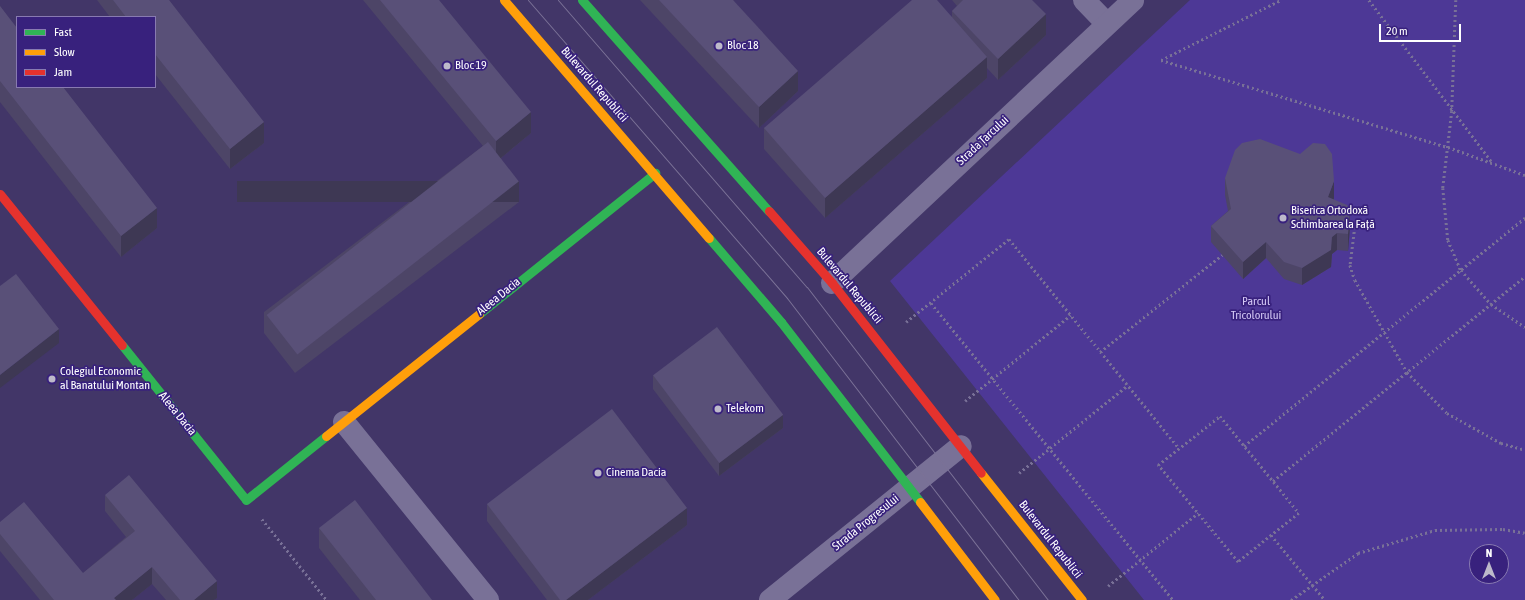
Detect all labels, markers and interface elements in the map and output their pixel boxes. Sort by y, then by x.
legend [16,16,156,88]
scale bar [1381,16,1463,42]
text: 20 m [1386,24,1408,38]
text: Fast [54,25,72,39]
place label: Bloc 18 [727,39,759,53]
marker: Bloc 18 [714,41,724,51]
text: Slow [54,45,75,59]
street label: Bulevardul Republicii [558,45,630,125]
place label: Bloc 19 [455,59,487,73]
marker: Bloc 19 [442,61,452,71]
text: Jam [54,65,72,79]
street label: Strada Țarcului [954,113,1012,169]
place label: Biserica Ortodoxă Schimbarea la Față [1291,204,1375,232]
marker: Biserica Ortodoxă Schimbarea la Față [1278,213,1288,223]
street label: Bulevardul Republicii [813,245,885,327]
street label: Aleea Dacia [474,275,524,319]
park label: Parcul Tricolorului [1231,295,1281,323]
place label: Colegiul Economic al Banatului Montan [60,365,150,393]
marker: Colegiul Economic al Banatului Montan [47,374,57,384]
street label: Aleea Dacia [155,389,199,439]
place label: Telekom [726,402,764,416]
marker: Telekom [713,404,723,414]
place label: Cinema Dacia [606,466,666,480]
marker: Cinema Dacia [593,468,603,478]
street label: Strada Progresului [830,492,902,554]
street label: Bulevardul Republicii [1015,498,1085,582]
north arrow [1469,544,1509,584]
text: N [1486,547,1492,559]

